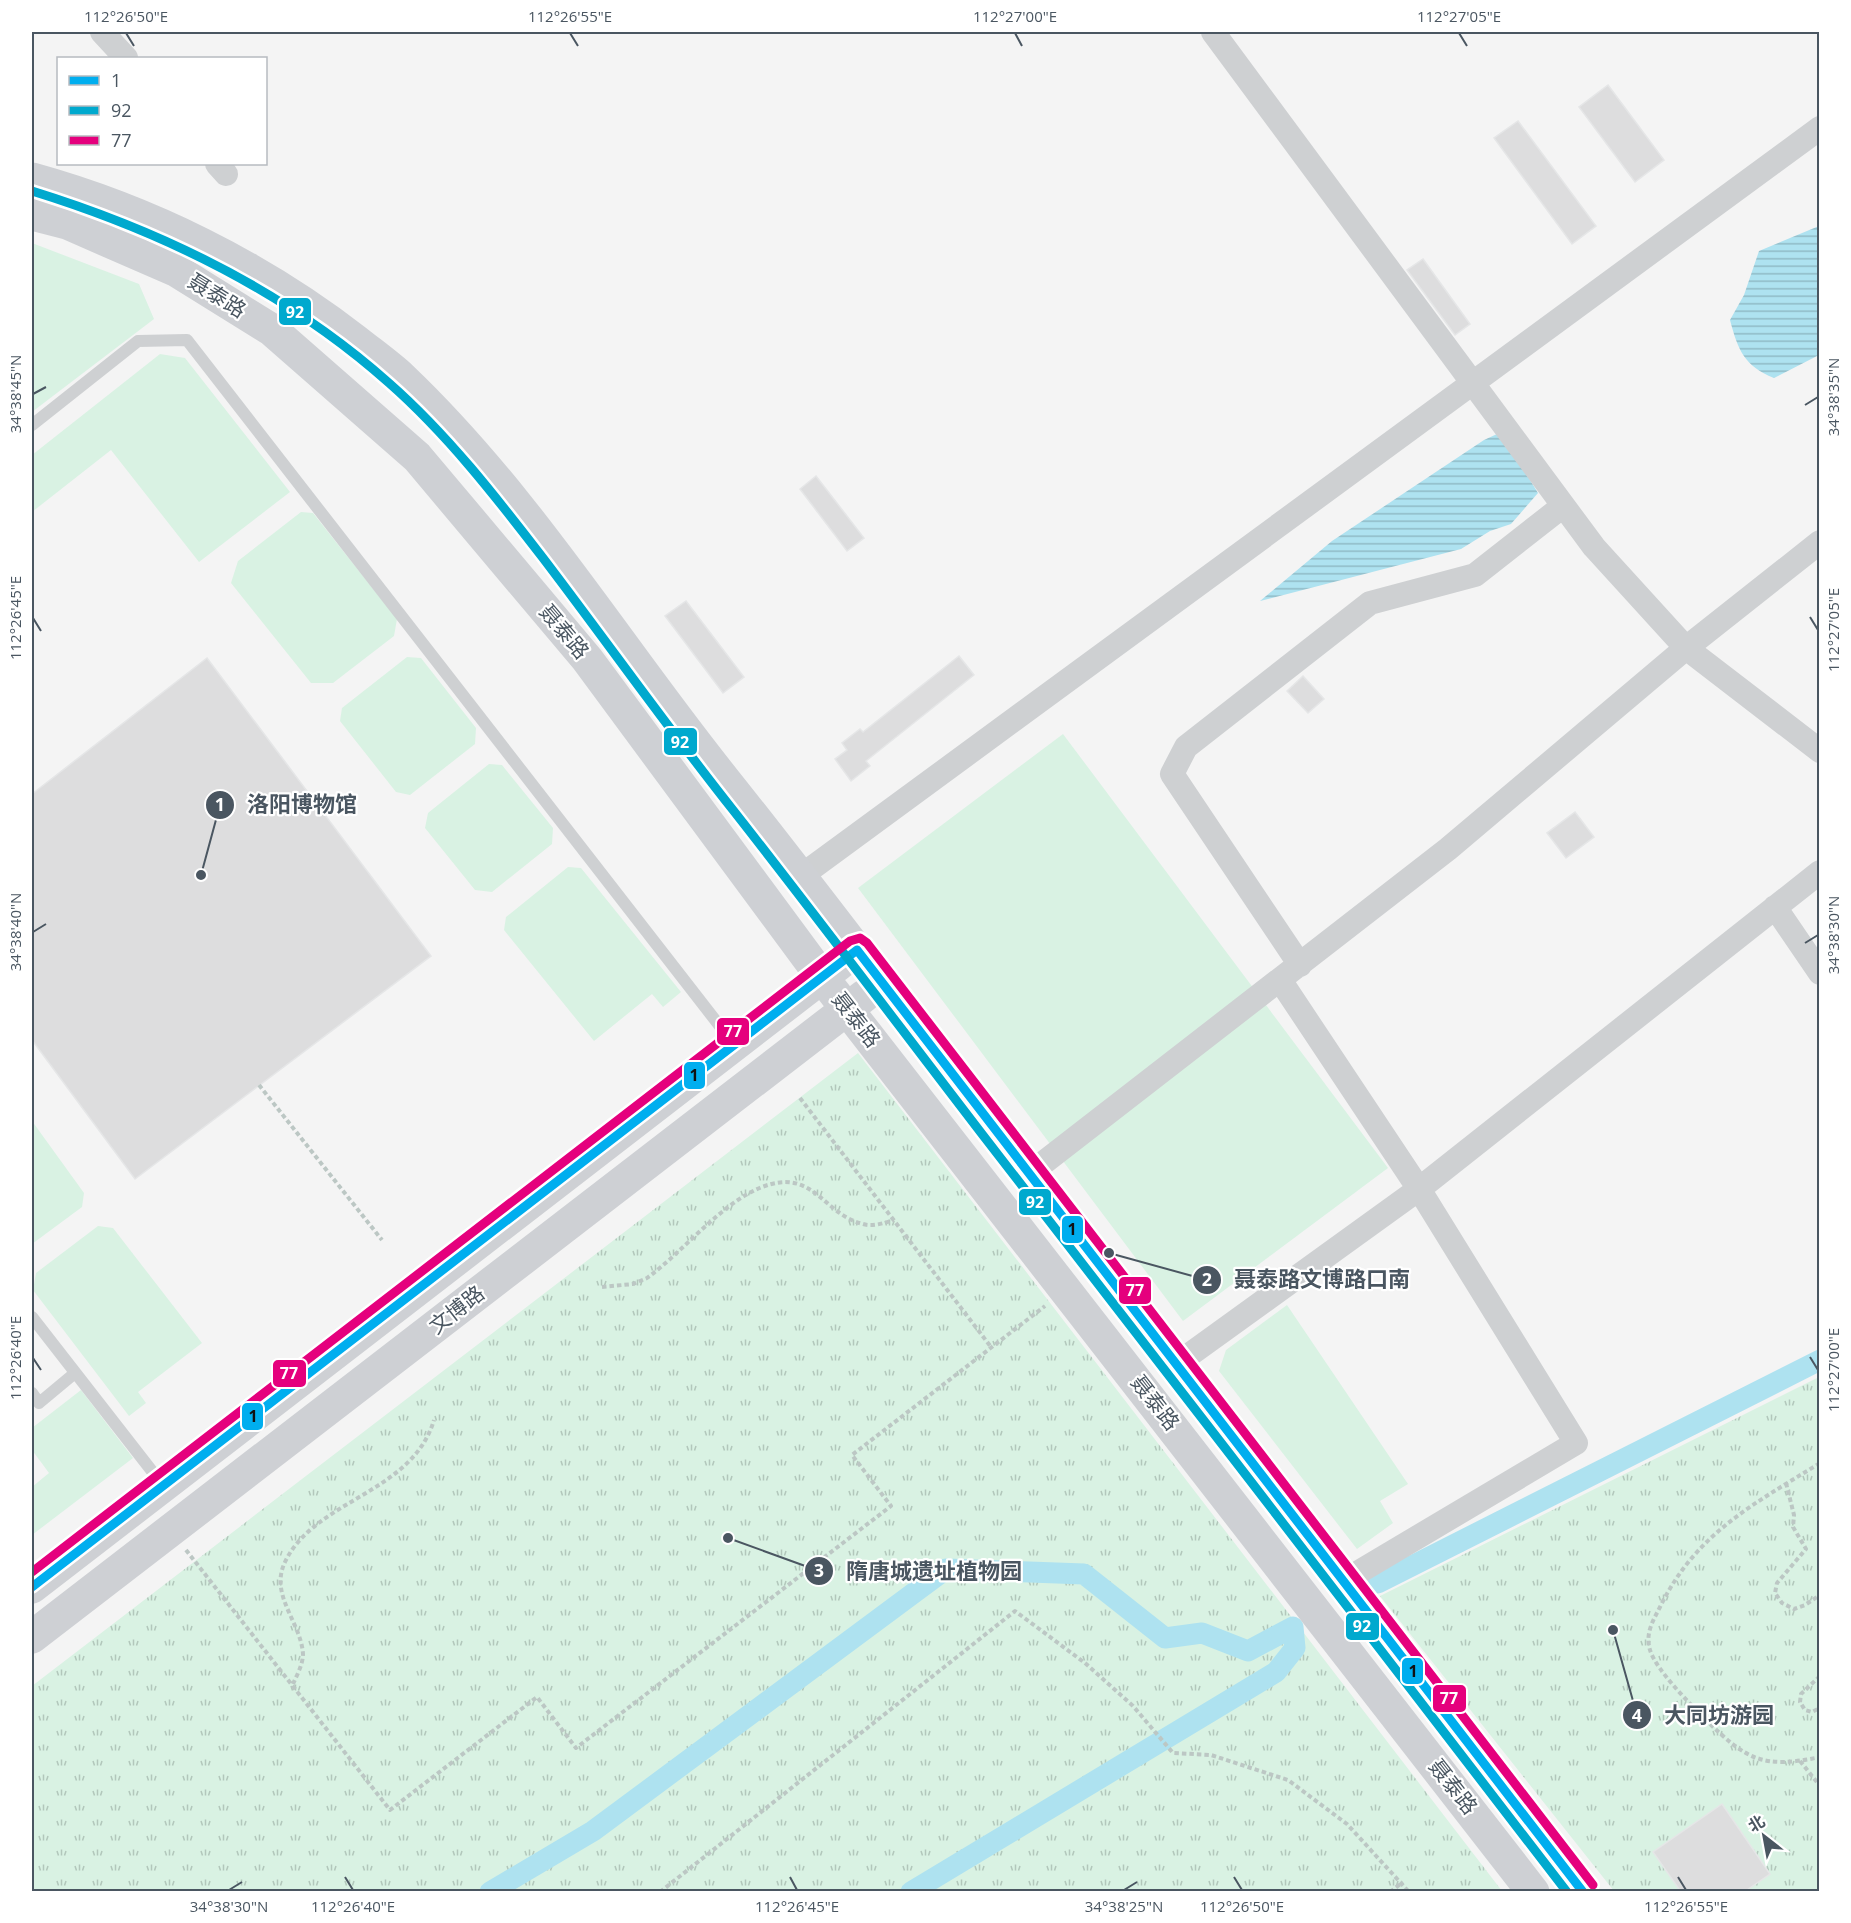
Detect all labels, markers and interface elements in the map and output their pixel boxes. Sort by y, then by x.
text: 112°26'50"E [84,6,168,26]
text: 112°26'55"E [528,6,612,26]
text: 112°27'00"E [973,6,1057,26]
text: 112°27'05"E [1417,6,1501,26]
legend [57,57,267,165]
text: 1 [111,68,121,92]
text: 92 [111,98,132,122]
text: 77 [111,128,132,152]
street label: 聂泰路 [183,267,252,324]
line badge: 92 [278,297,312,326]
text: 92 [286,301,304,323]
text: 34°38'45"N [5,355,25,433]
text: 34°38'35"N [1823,358,1843,436]
text: 112°26'45"E [5,576,25,660]
text: 112°27'05"E [1823,588,1843,672]
street label: 聂泰路 [534,598,596,664]
line badge: 92 [663,727,698,756]
text: 92 [671,731,689,753]
callout: 洛阳博物馆 [205,785,369,825]
text: 洛阳博物馆 [247,788,357,818]
text: 1 [215,792,225,816]
text: 34°38'40"N [5,893,25,971]
text: 34°38'30"N [1823,896,1843,974]
street label: 聂泰路 [826,986,887,1053]
line badge: 77 [716,1017,750,1046]
text: 77 [724,1020,742,1042]
line badge: 1 [683,1061,706,1090]
text: 1 [689,1064,699,1086]
line badge: 92 [1018,1188,1052,1216]
text: 92 [1026,1191,1044,1213]
line badge: 1 [1061,1215,1084,1244]
text: 1 [1067,1218,1077,1240]
callout: 聂泰路文博路口南 [1192,1260,1422,1300]
text: 聂泰路文博路口南 [1234,1263,1410,1293]
text: 2 [1202,1267,1212,1291]
line badge: 77 [1118,1276,1152,1305]
street label: 文博路 [423,1279,490,1340]
text: 77 [1126,1279,1144,1301]
text: 112°26'40"E [5,1316,25,1400]
text: 112°27'00"E [1823,1328,1843,1412]
line badge: 77 [272,1359,307,1388]
text: 77 [280,1362,298,1384]
street label: 聂泰路 [1125,1369,1186,1436]
line badge: 1 [241,1402,264,1431]
text: 1 [248,1405,258,1427]
callout: 隋唐城遗址植物园 [804,1551,1034,1591]
text: 隋唐城遗址植物园 [846,1555,1022,1585]
text: 3 [814,1558,824,1582]
line badge: 92 [1345,1612,1380,1641]
text: 92 [1353,1615,1371,1637]
line badge: 1 [1401,1657,1424,1685]
text: 1 [1408,1660,1418,1682]
line badge: 77 [1432,1684,1467,1713]
text: 77 [1440,1687,1458,1709]
callout: 大同坊游园 [1622,1695,1786,1735]
text: 大同坊游园 [1664,1699,1774,1729]
text: 4 [1632,1703,1642,1727]
street label: 聂泰路 [1423,1753,1484,1820]
north arrow [1734,1806,1794,1866]
text: 北 [1744,1810,1769,1837]
text: 34°38'30"N [190,1896,268,1916]
text: 112°26'40"E [311,1896,395,1916]
text: 112°26'45"E [755,1896,839,1916]
text: 34°38'25"N [1085,1896,1163,1916]
text: 112°26'50"E [1200,1896,1284,1916]
text: 112°26'55"E [1644,1896,1728,1916]

